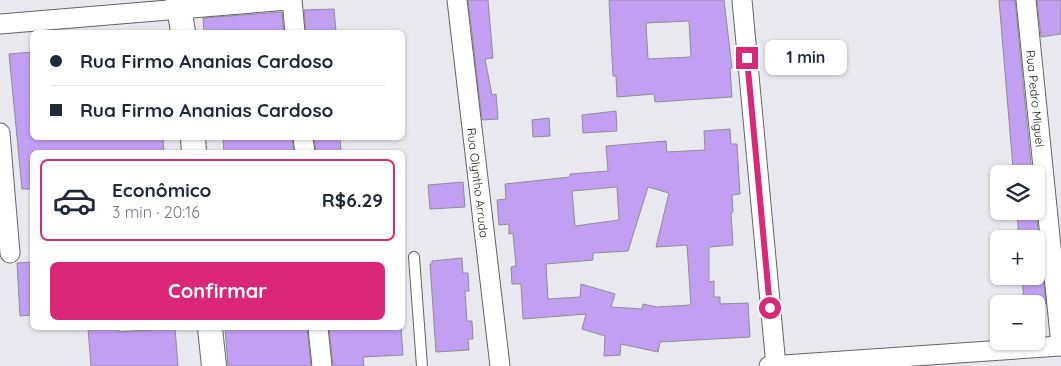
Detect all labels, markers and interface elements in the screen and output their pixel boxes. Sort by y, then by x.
callout: 1 min [764,40,847,76]
route end [736,47,758,69]
text: 1 min [787,47,825,67]
text: Rua Firmo Ananias Cardoso [80,49,333,73]
street label: Rua Pedro Miguel [1024,49,1048,148]
text: Rua Firmo Ananias Cardoso [80,98,333,122]
street label: Rua Olyntho Arruda [465,127,492,239]
map controls [990,165,1045,350]
button: layers [990,165,1045,220]
icon: car [52,178,97,223]
text: Econômico [112,178,211,202]
text: R$6.29 [322,188,383,212]
text: 3 min · 20:16 [112,202,200,222]
button: + [990,230,1045,285]
button: Confirmar [50,262,385,320]
button: − [990,295,1045,350]
route start [759,297,781,319]

